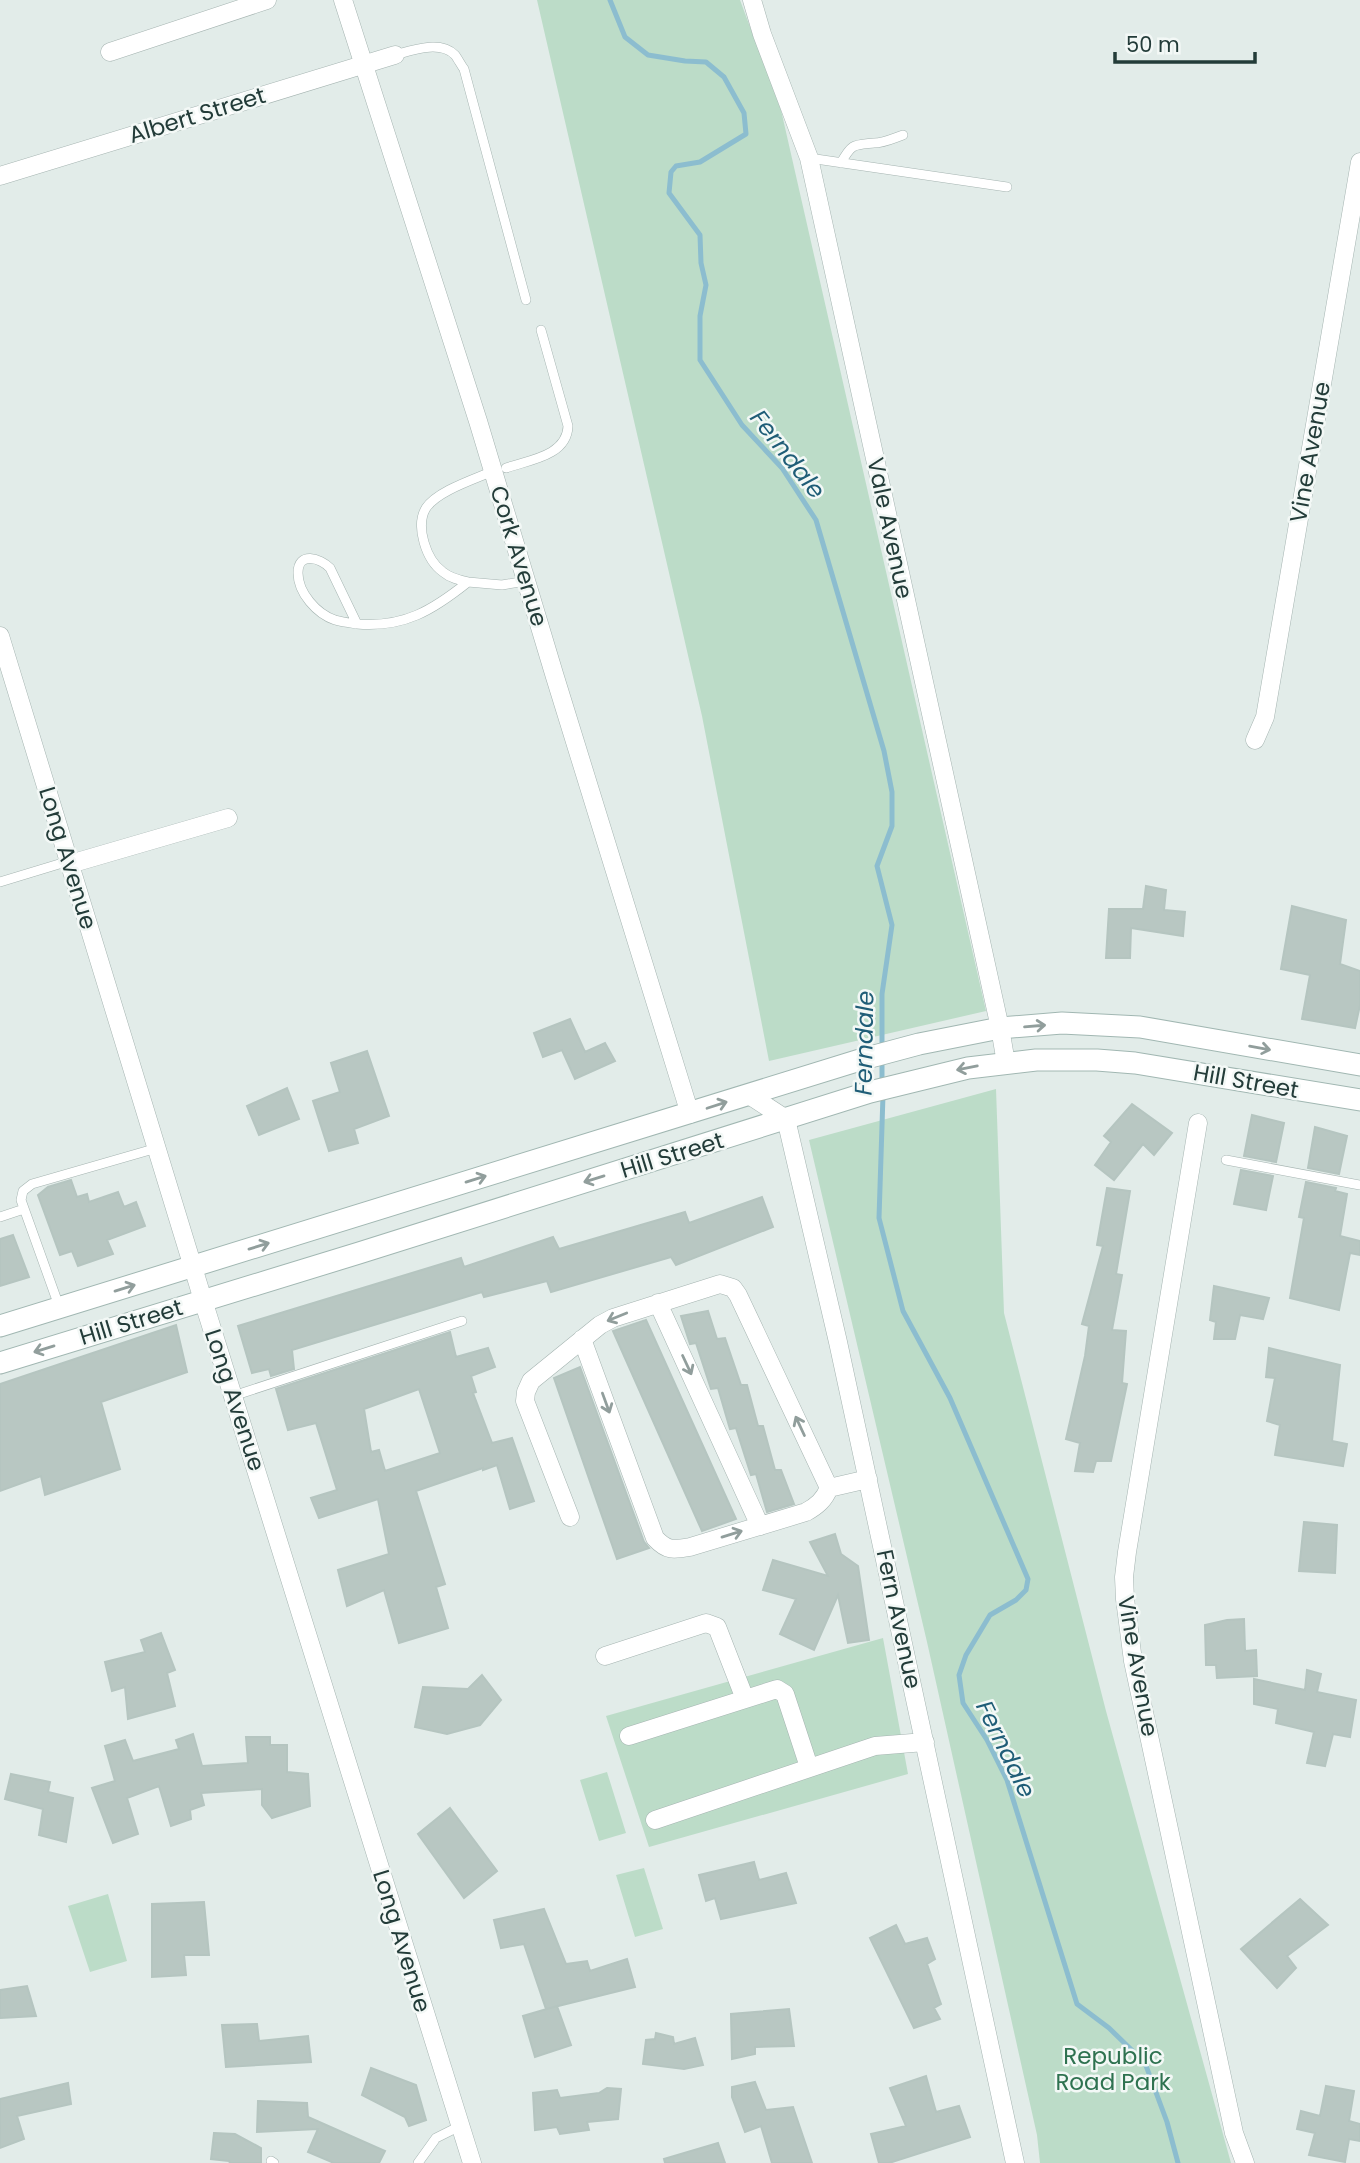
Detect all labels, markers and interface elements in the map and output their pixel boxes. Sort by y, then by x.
scale bar [1115,21,1255,65]
text: 50 m [1126,30,1180,59]
street label: Albert Street [125,79,269,151]
street label: Vine Avenue [1282,379,1338,525]
water label: Ferndale [743,403,833,505]
street label: Vale Avenue [859,454,921,602]
street label: Cork Avenue [482,482,556,630]
street label: Long Avenue [31,783,105,933]
water label: Ferndale [847,990,881,1096]
one-way arrow [1023,1019,1046,1032]
one-way arrow [1248,1042,1271,1055]
street label: Hill Street [1191,1056,1301,1106]
one-way arrow [956,1062,979,1076]
one-way arrow [706,1098,728,1111]
street label: Hill Street [616,1124,728,1186]
one-way arrow [465,1171,487,1184]
one-way arrow [584,1174,606,1186]
one-way arrow [248,1239,270,1252]
one-way arrow [114,1280,136,1293]
street label: Hill Street [75,1291,187,1353]
one-way arrow [606,1312,628,1325]
street label: Long Avenue [197,1325,273,1475]
one-way arrow [34,1344,56,1357]
one-way arrow [681,1354,694,1375]
one-way arrow [601,1391,613,1413]
one-way arrow [793,1416,806,1437]
one-way arrow [721,1527,743,1540]
street label: Fern Avenue [869,1546,929,1692]
street label: Vine Avenue [1110,1593,1166,1739]
water label: Ferndale [968,1695,1044,1803]
street label: Long Avenue [365,1866,439,2016]
park label: Republic Road Park [1055,2040,1171,2098]

